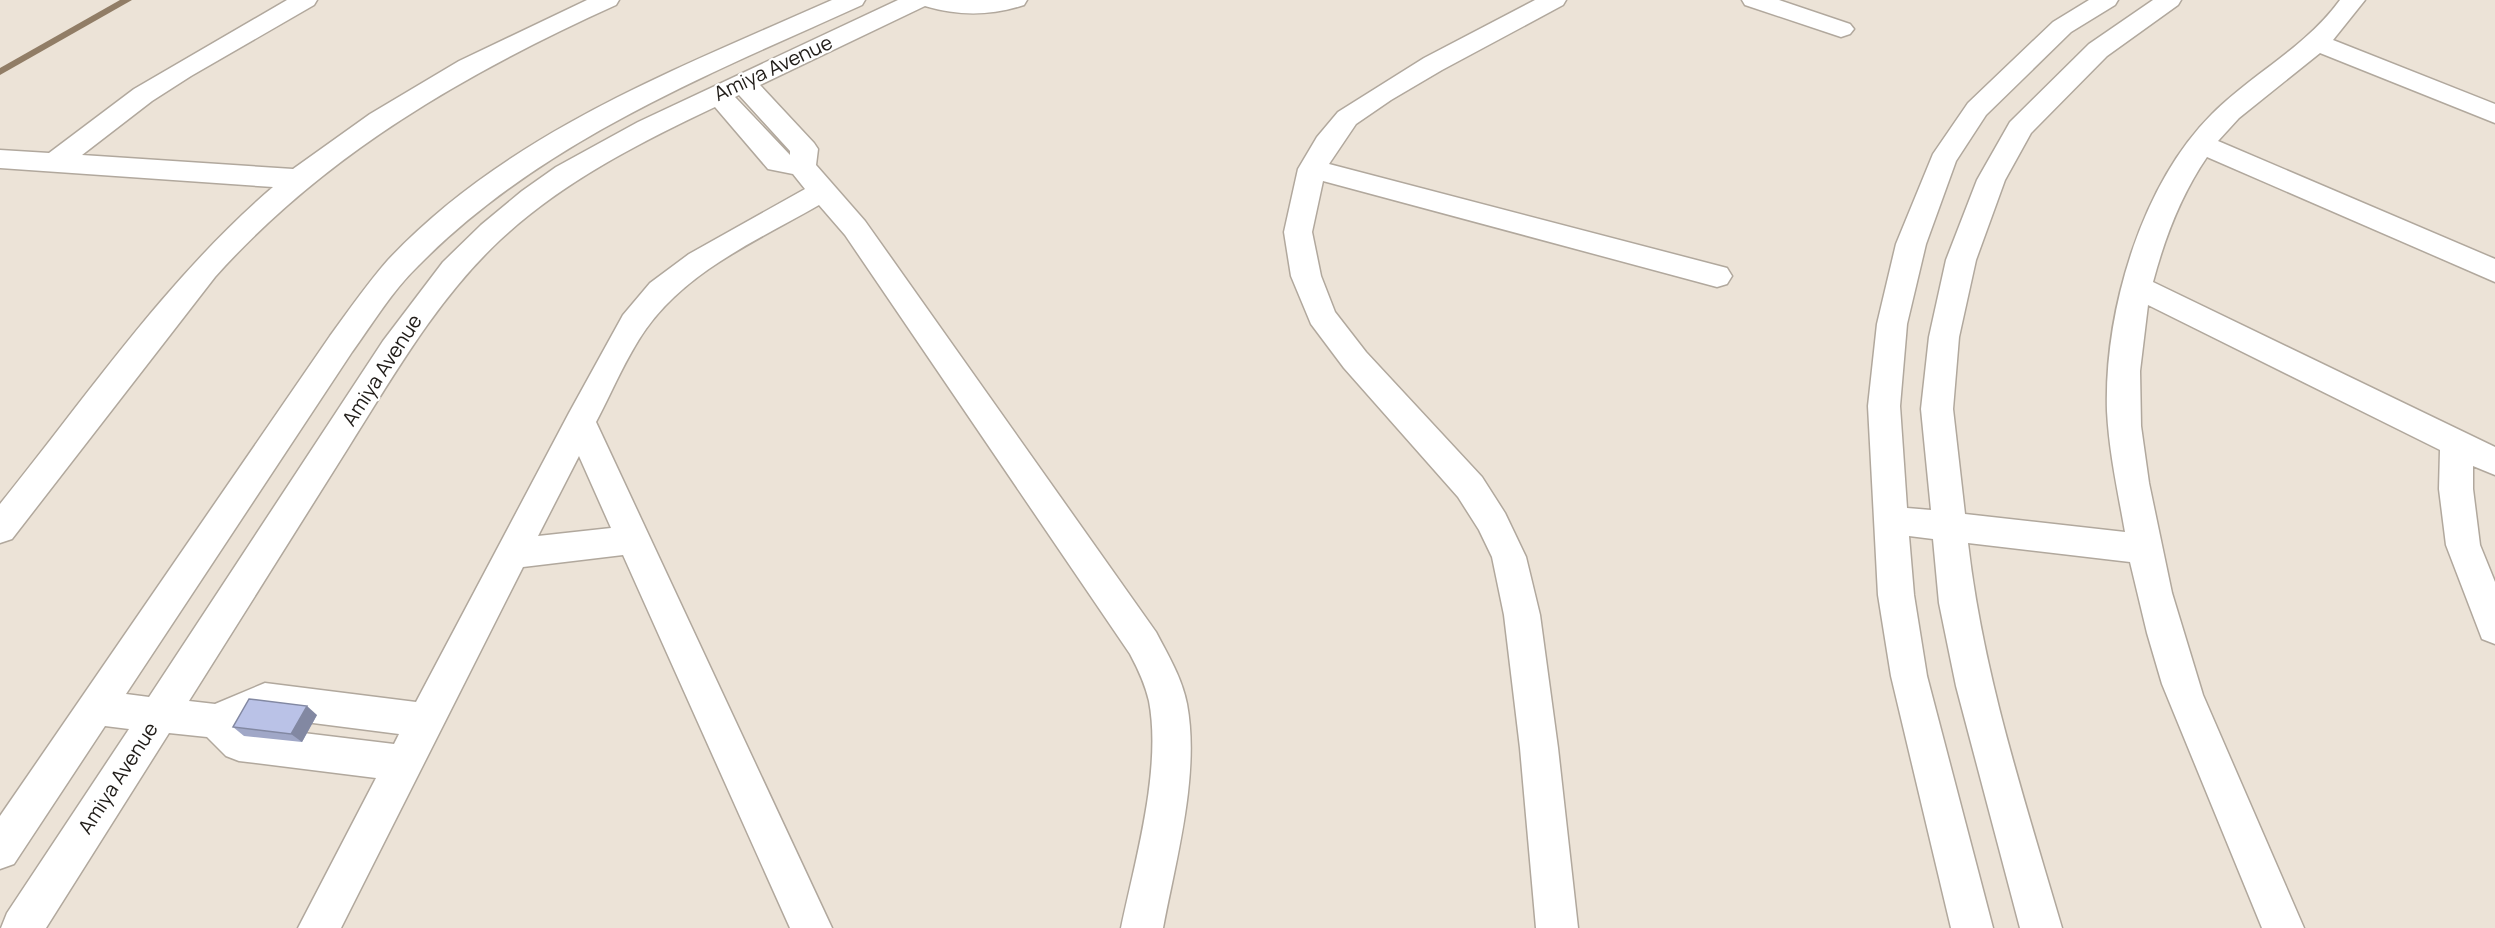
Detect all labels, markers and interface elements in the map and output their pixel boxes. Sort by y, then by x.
street label: Amiya Avenue [709,28,837,107]
street label: Amiya Avenue [335,309,428,431]
street label: Amiya Avenue [71,717,164,839]

